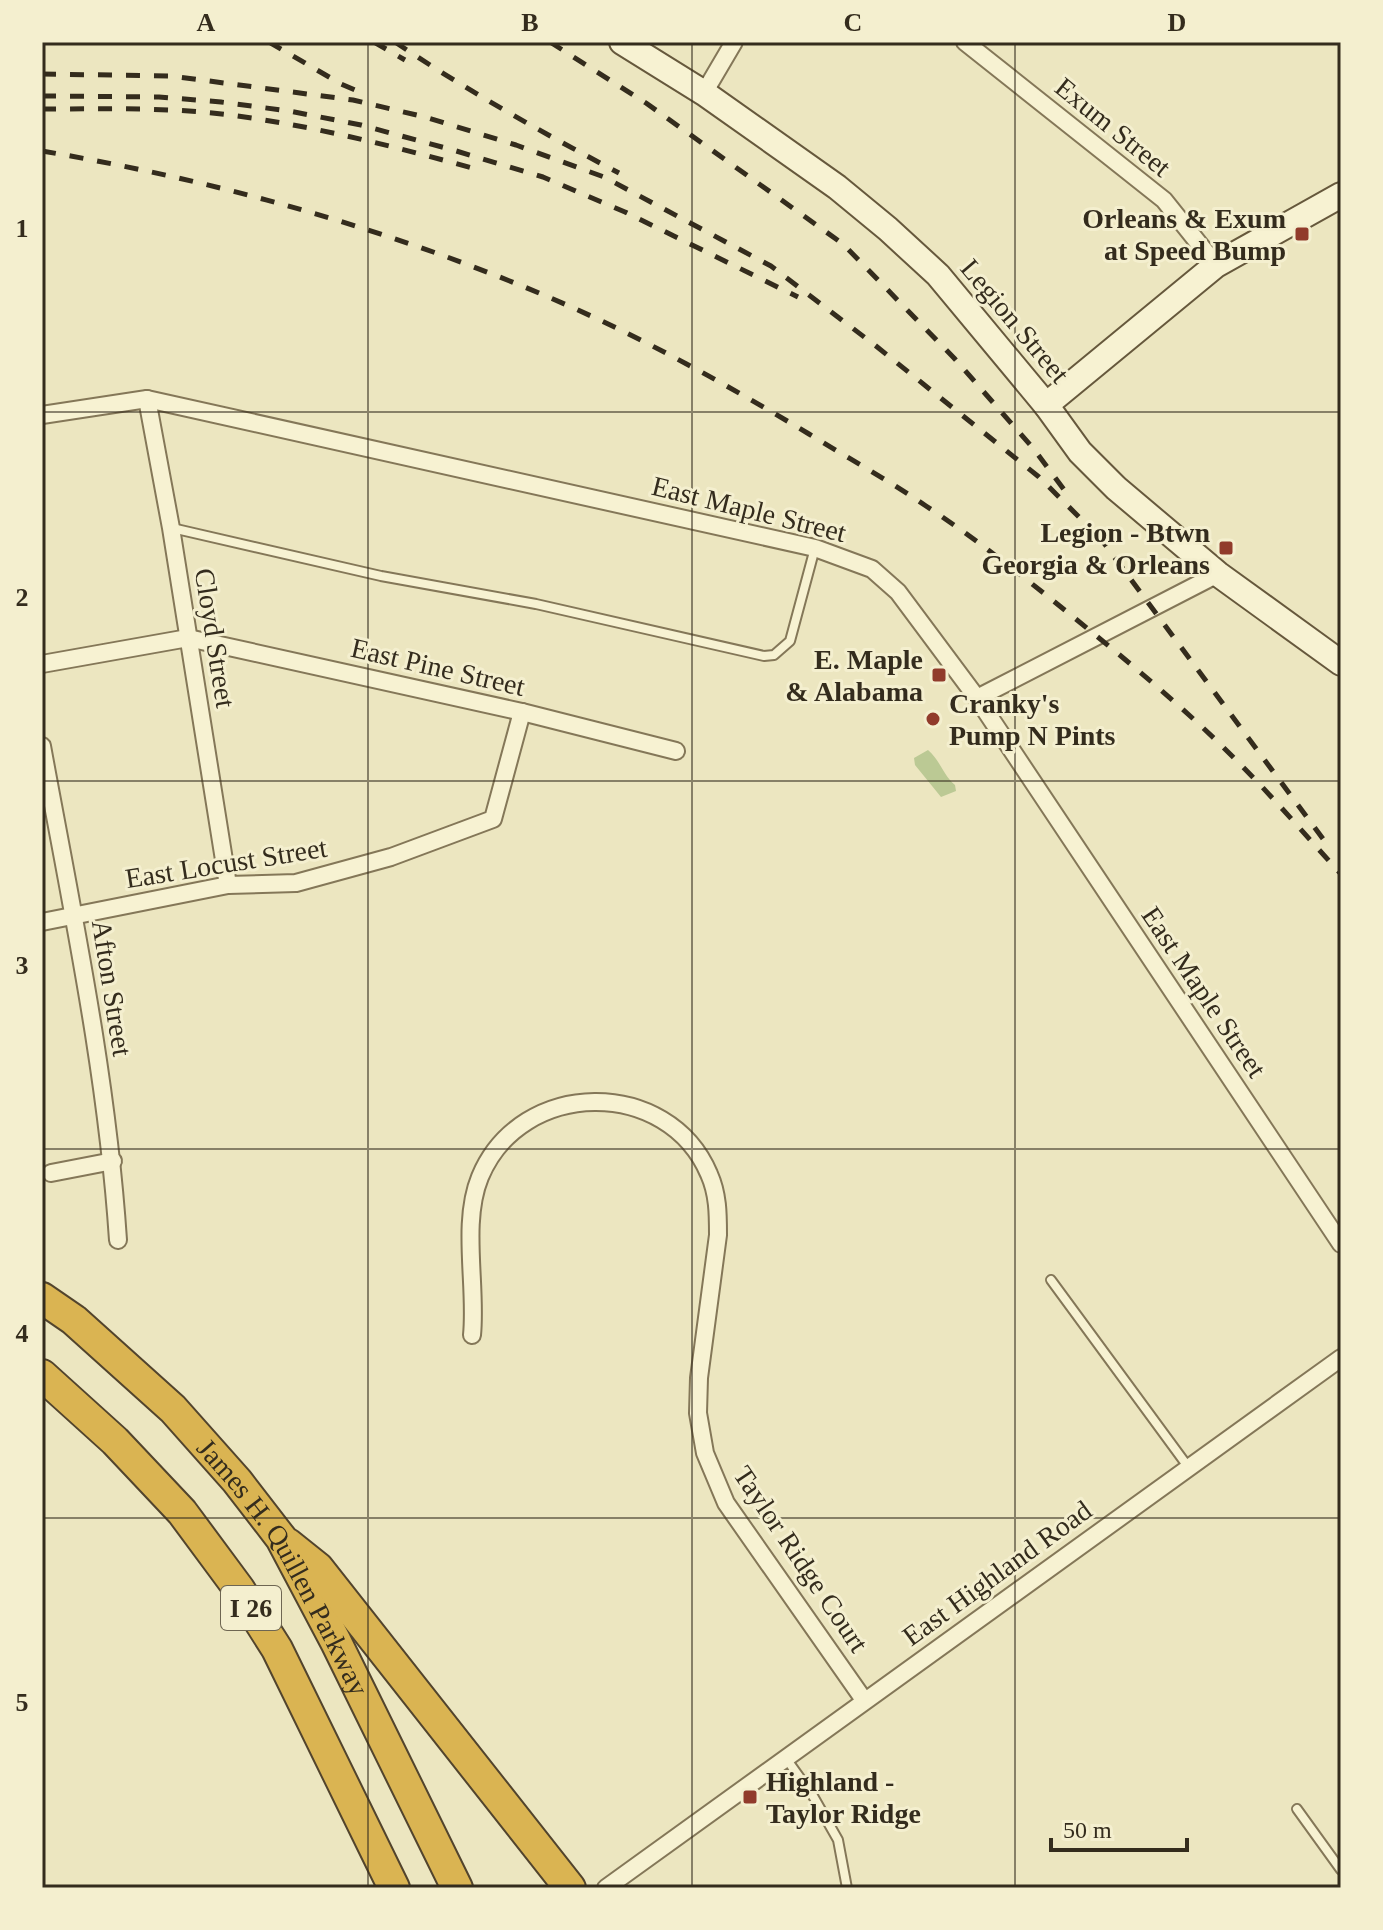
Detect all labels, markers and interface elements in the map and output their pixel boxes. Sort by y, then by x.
text: A [197,8,216,37]
text: B [521,8,539,37]
text: C [844,8,862,37]
text: D [1168,8,1186,37]
street label: Exum Street [1049,71,1177,183]
place label: Orleans & Exum at Speed Bump [1082,203,1286,266]
text: 1 [16,214,29,243]
marker: Orleans & Exum at Speed Bump [1293,225,1311,243]
street label: Legion Street [954,253,1076,389]
street label: East Maple Street [649,470,850,548]
place label: Legion - Btwn Georgia & Orleans [981,517,1210,580]
marker: Legion - Btwn Georgia & Orleans [1217,539,1235,557]
street label: Cloyd Street [189,566,241,710]
text: 2 [16,583,29,612]
street label: East Pine Street [348,632,528,702]
place label: E. Maple & Alabama [785,644,923,707]
marker: E. Maple & Alabama [930,666,948,684]
place label: Cranky's Pump N Pints [949,688,1116,751]
marker: Cranky's Pump N Pints [924,710,942,728]
street label: East Locust Street [123,832,329,894]
street label: East Maple Street [1135,901,1273,1083]
street label: Afton Street [86,918,138,1059]
text: 3 [16,951,29,980]
text: 4 [16,1319,29,1348]
street label: James H. Quillen Parkway [191,1432,375,1700]
street label: Taylor Ridge Court [727,1460,875,1658]
street label: East Highland Road [897,1494,1097,1652]
road number: I 26 [221,1586,281,1630]
text: 5 [16,1688,29,1717]
place label: Highland - Taylor Ridge [766,1766,921,1829]
marker: Highland - Taylor Ridge [741,1788,759,1806]
scale bar [1051,1802,1187,1852]
text: 50 m [1063,1817,1112,1843]

